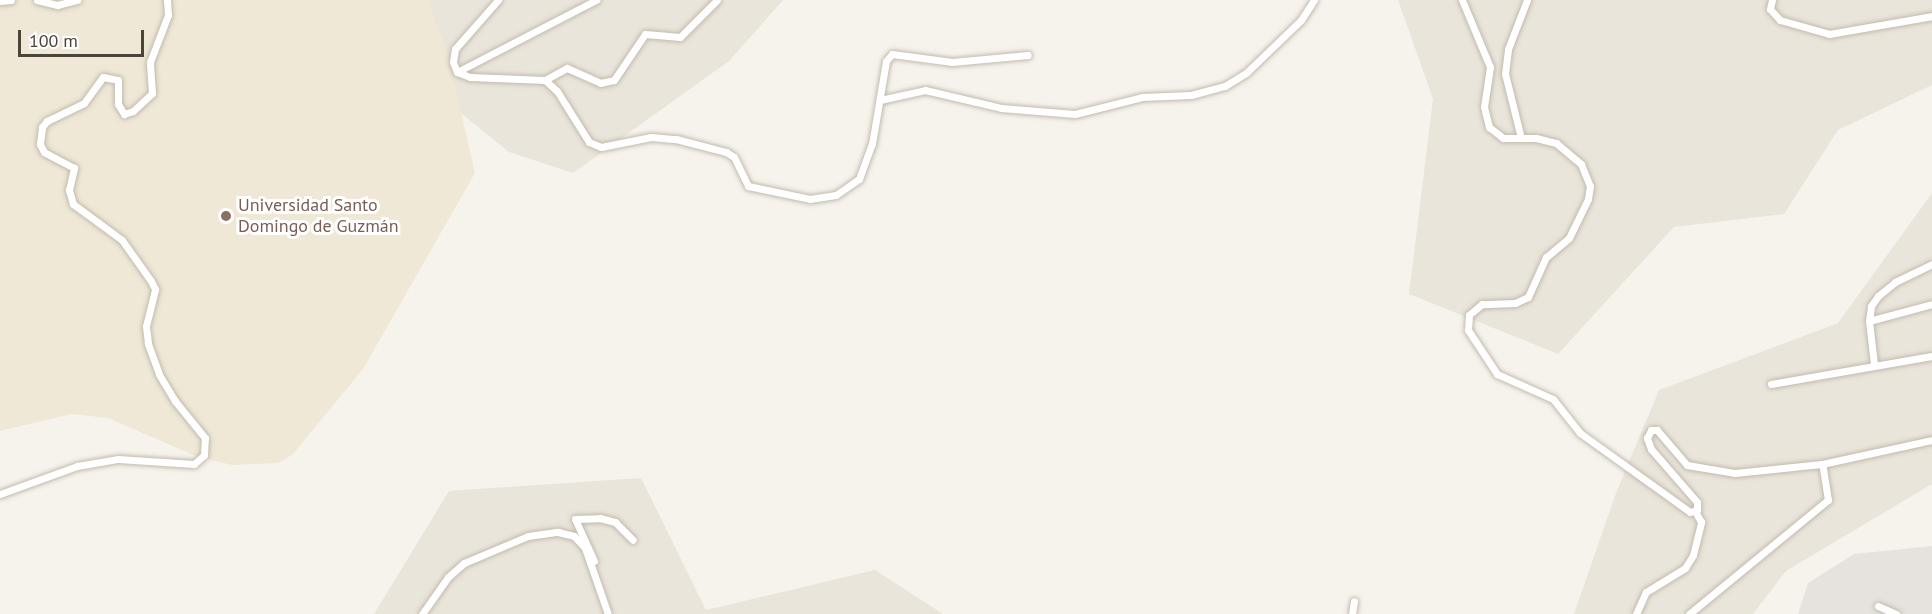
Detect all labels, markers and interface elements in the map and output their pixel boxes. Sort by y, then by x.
scale bar [21,18,147,56]
text: 100 m [29,29,78,52]
place label: Universidad Santo Domingo de Guzmán [238,195,399,238]
marker: Universidad Santo Domingo de Guzmán [219,209,233,223]

